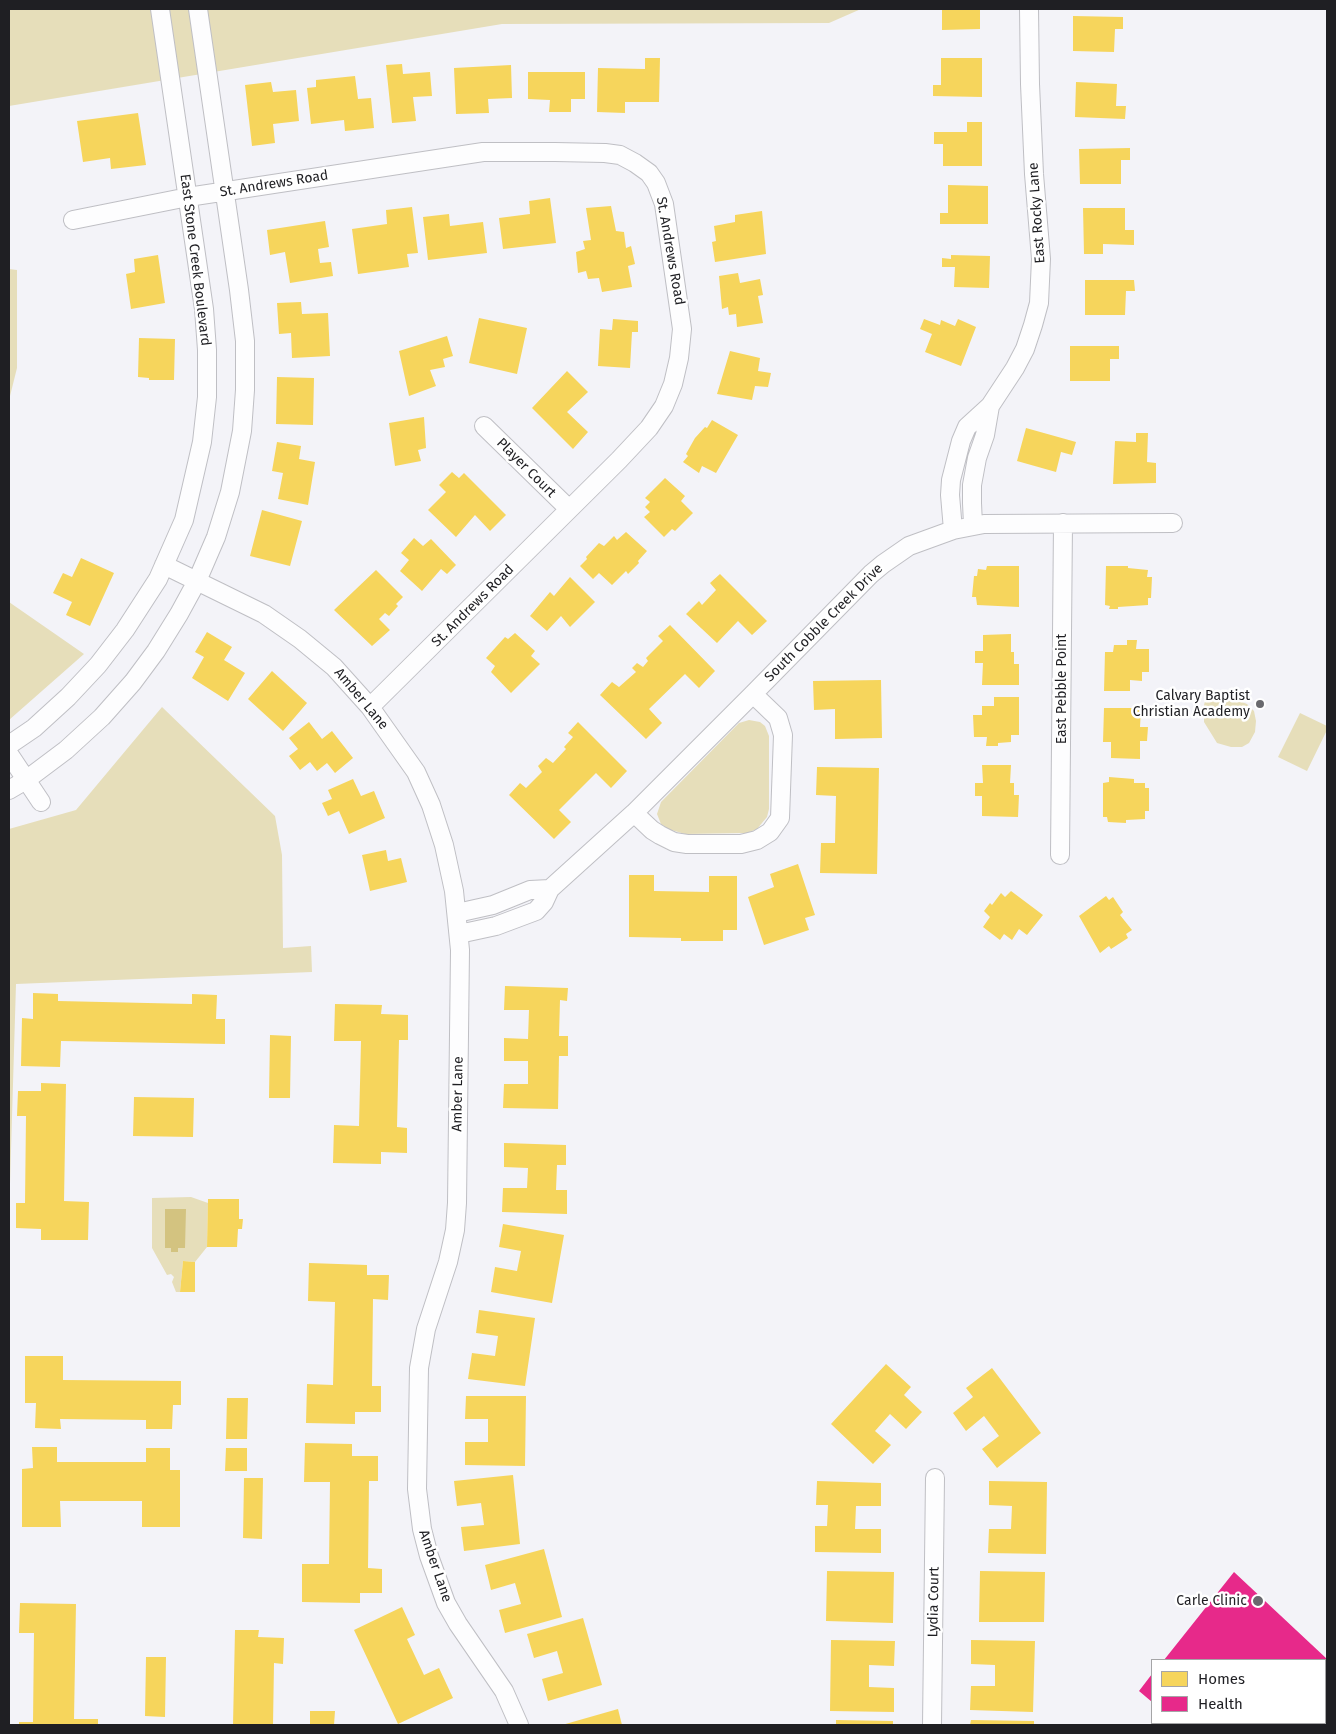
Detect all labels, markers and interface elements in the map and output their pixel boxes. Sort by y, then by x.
street label: East Rocky Lane [1025,162,1049,264]
street label: St. Andrews Road [219,167,329,201]
street label: East Stone Creek Boulevard [176,173,214,347]
street label: St. Andrews Road [652,196,688,306]
street label: Player Court [493,435,559,501]
street label: South Cobble Creek Drive [761,560,887,686]
street label: St. Andrews Road [428,561,518,651]
street label: East Pebble Point [1054,634,1070,744]
street label: Amber Lane [330,665,392,733]
place label: Calvary Baptist Christian Academy [1133,688,1250,720]
marker: Calvary Baptist Christian Academy [1254,698,1266,710]
street label: Amber Lane [449,1056,467,1132]
street label: Amber Lane [415,1528,455,1604]
street label: Lydia Court [925,1566,943,1638]
place label: Carle Clinic [1176,1593,1247,1609]
marker: Carle Clinic [1251,1594,1265,1608]
legend [1151,1659,1326,1724]
text: Homes [1198,1670,1245,1688]
text: Health [1198,1695,1243,1713]

